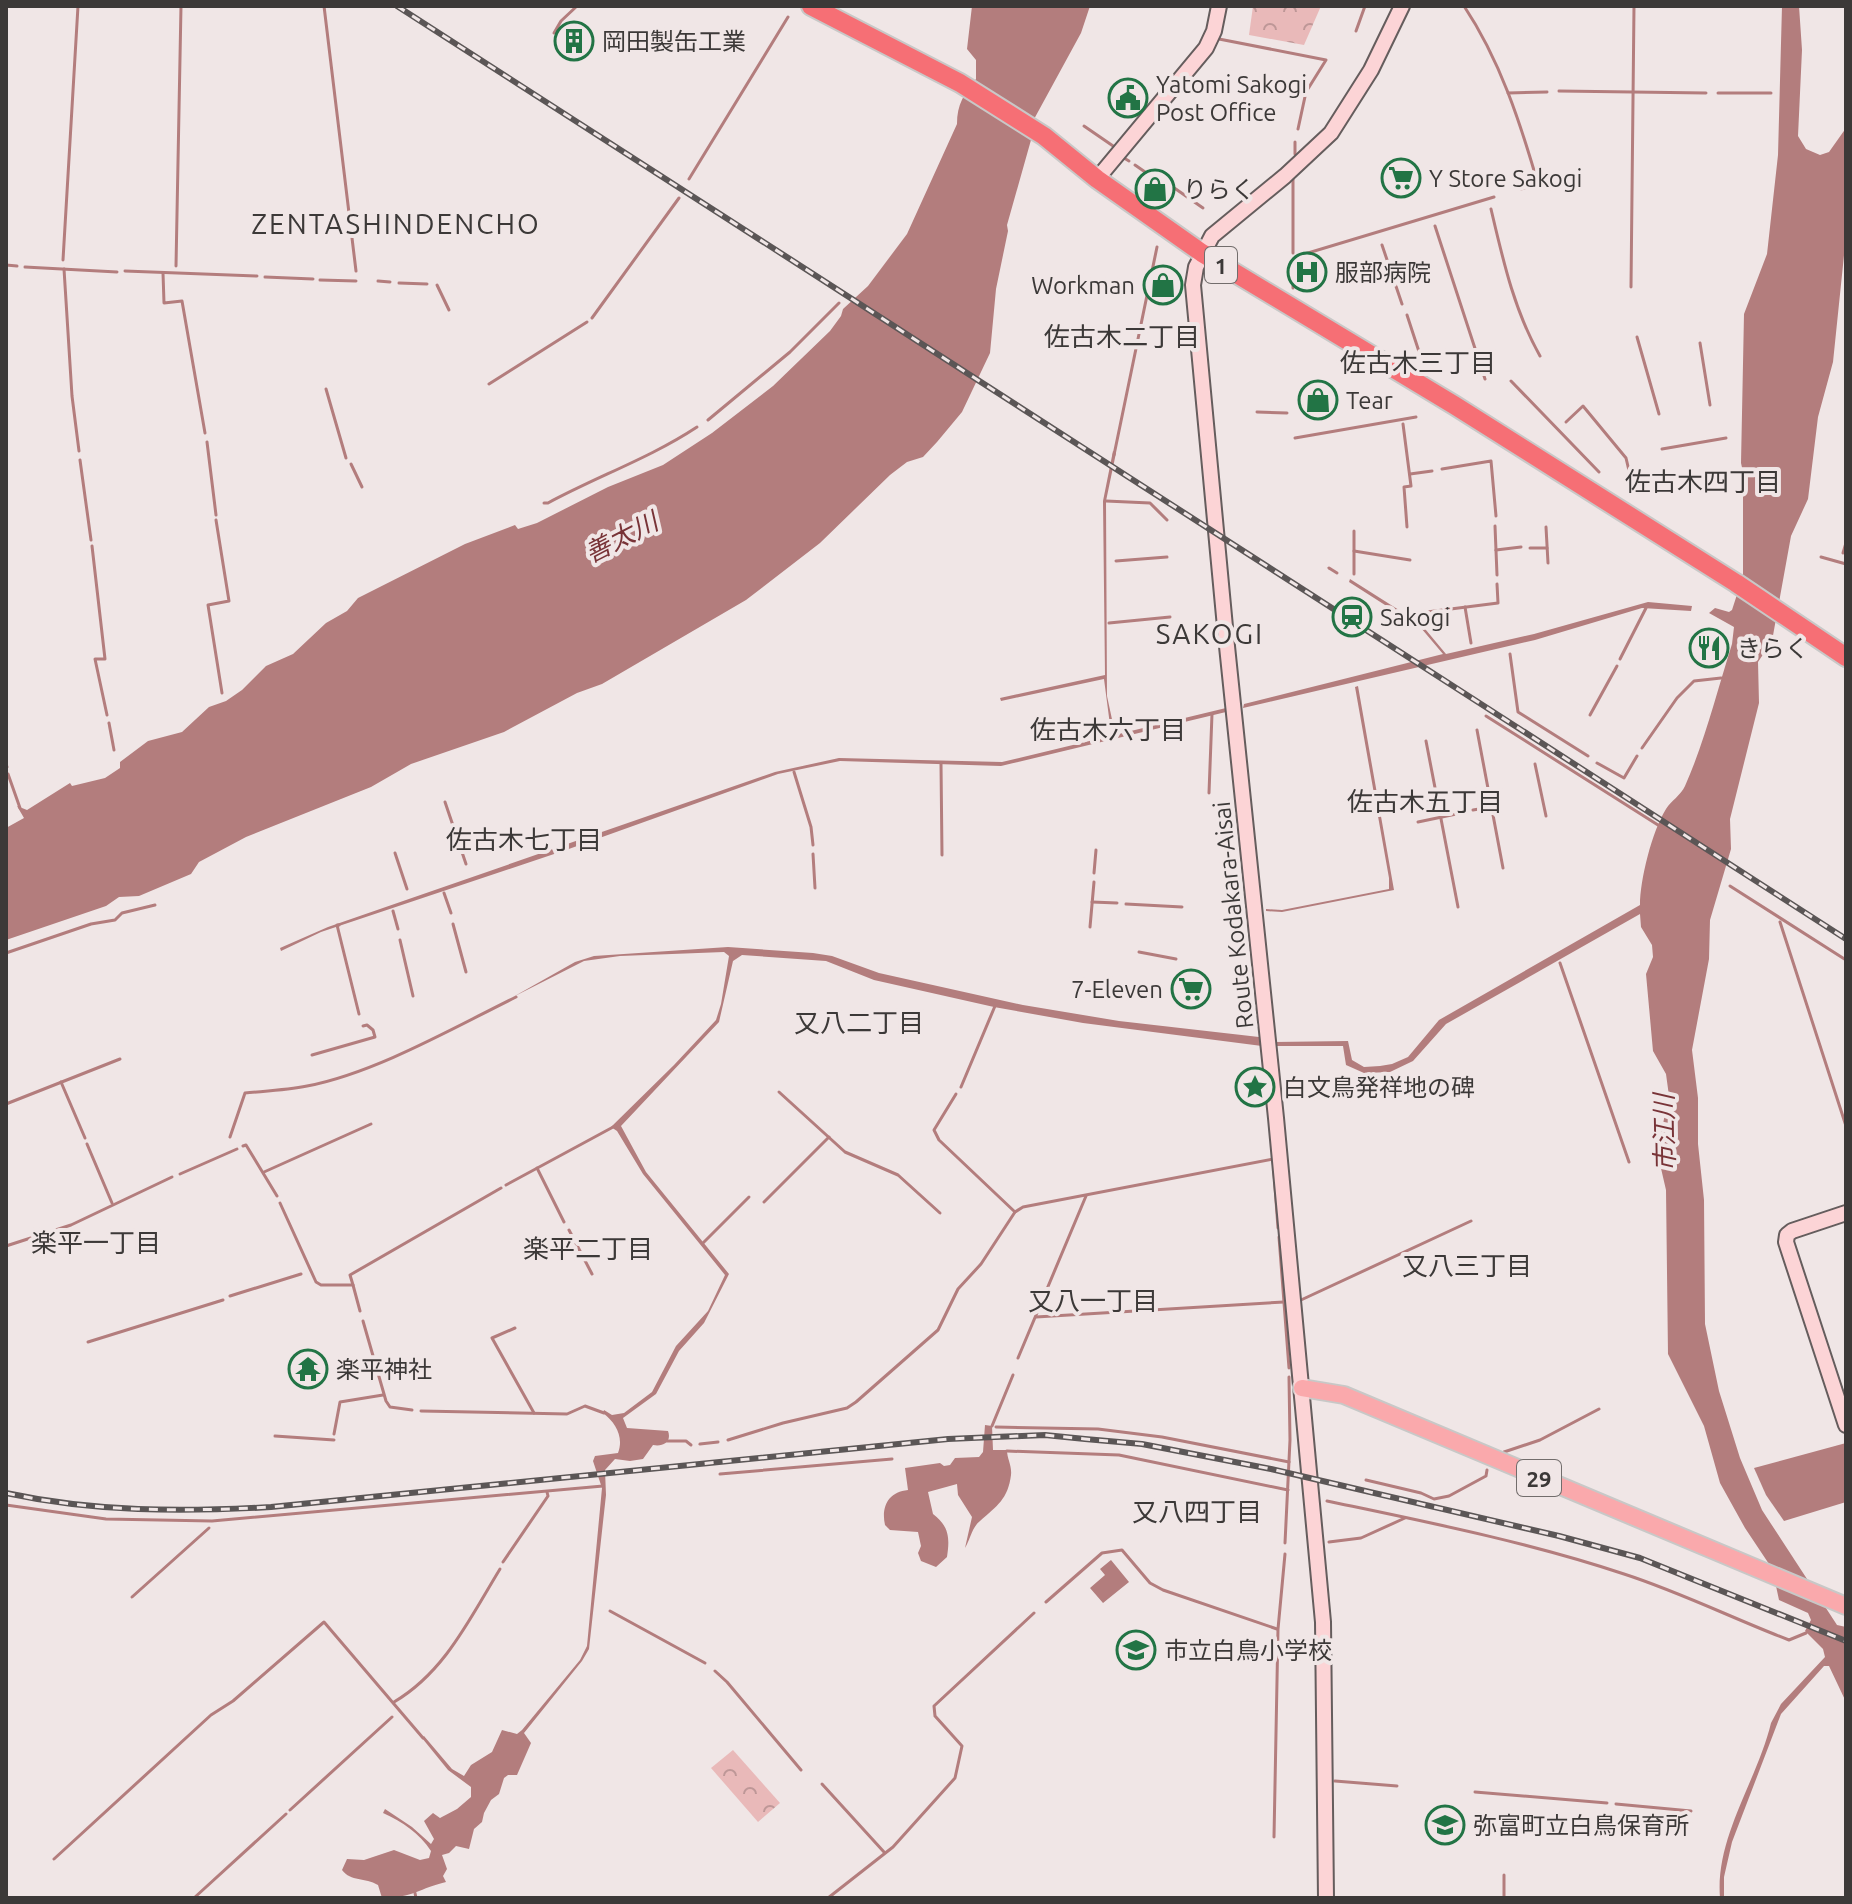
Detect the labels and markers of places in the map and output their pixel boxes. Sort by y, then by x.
building icon: 岡田製缶工業 [553,20,595,62]
place label: 岡田製缶工業 [602,28,746,55]
place label: Yatomi Sakogi Post Office [1156,71,1307,126]
public building icon: Yatomi Sakogi Post Office [1107,77,1149,119]
supermarket icon: Y Store Sakogi [1380,157,1422,199]
place label: Y Store Sakogi [1429,165,1582,192]
shop icon: りらく [1134,168,1176,210]
place label: りらく [1183,176,1255,203]
hospital icon: 服部病院 [1286,251,1328,293]
place label: 服部病院 [1335,259,1431,286]
shop icon: Workman [1142,264,1184,306]
place label: Workman [1031,272,1135,299]
shop icon: Tear [1297,379,1339,421]
place label: Tear [1346,387,1393,414]
station icon: Sakogi [1331,596,1373,638]
place label: Sakogi [1380,604,1450,631]
restaurant icon: きらく [1688,627,1730,669]
place label: きらく [1737,635,1809,662]
supermarket icon: 7-Eleven [1170,968,1212,1010]
place label: 7-Eleven [1071,976,1163,1003]
place icon: 白文鳥発祥地の碑 [1234,1066,1276,1108]
place label: 白文鳥発祥地の碑 [1283,1074,1475,1101]
temple icon: 楽平神社 [287,1348,329,1390]
place label: 楽平神社 [336,1356,432,1383]
school or university icon: 市立白鳥小学校 [1115,1629,1157,1671]
place label: 市立白鳥小学校 [1164,1637,1332,1664]
school or university icon: 弥富町立白鳥保育所 [1424,1804,1466,1846]
place label: 弥富町立白鳥保育所 [1473,1812,1689,1839]

